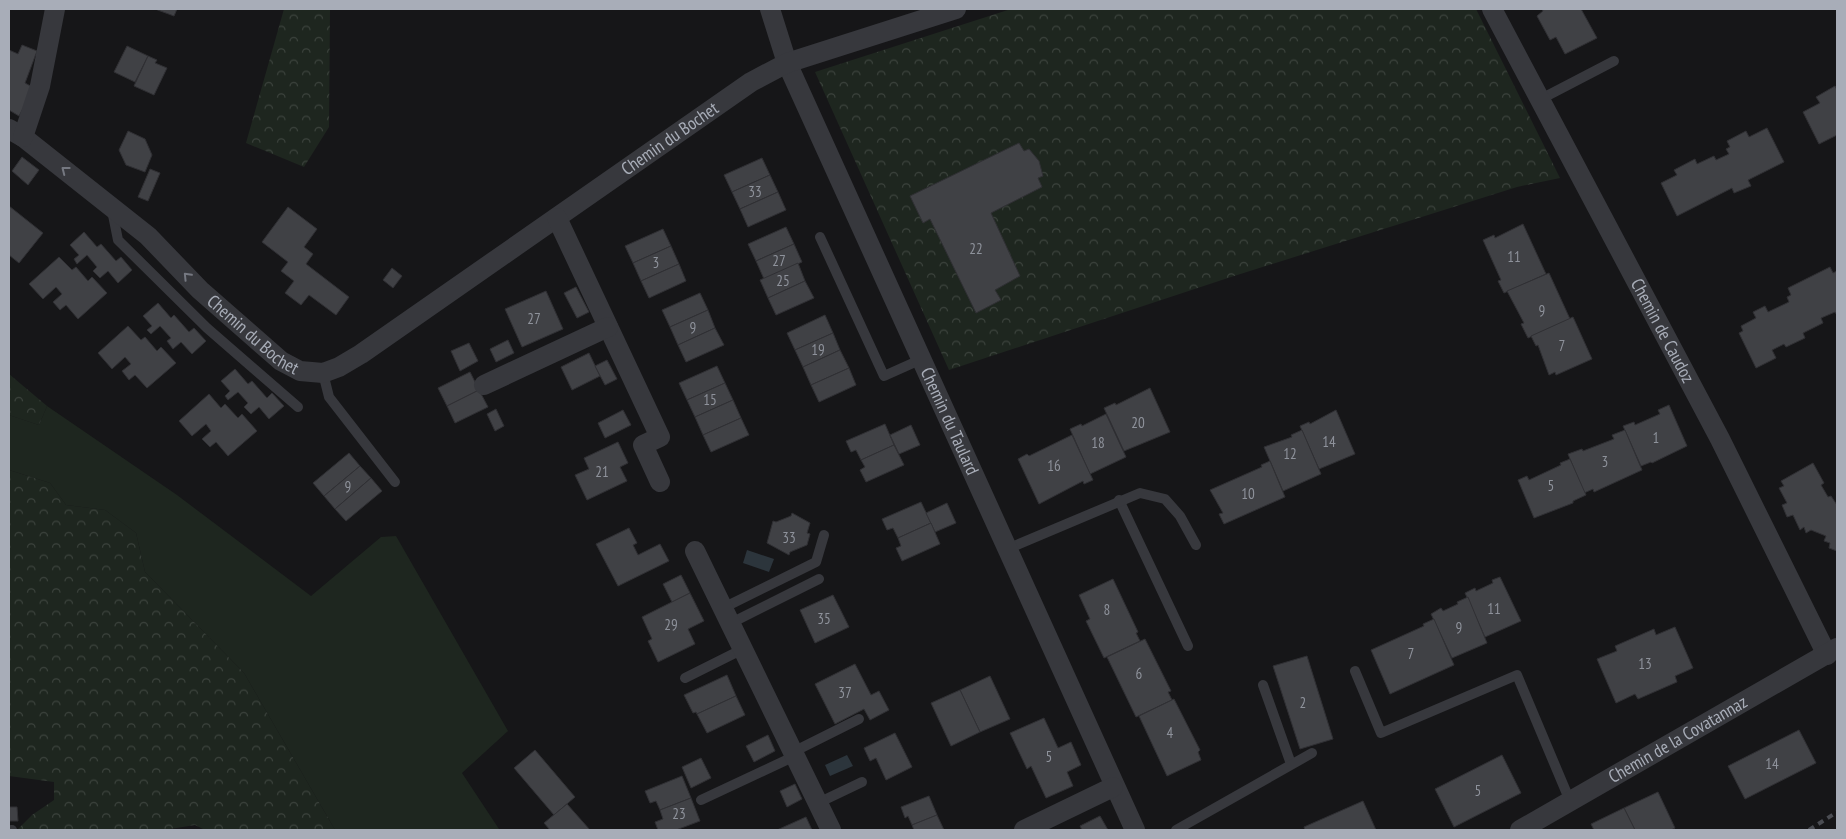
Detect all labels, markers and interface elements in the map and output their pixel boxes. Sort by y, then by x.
street label: Chemin du Bochet [616,96,723,180]
one-way arrow [61,167,70,176]
house number: 33 [748,182,762,201]
house number: 22 [969,239,983,258]
house number: 11 [1507,247,1521,266]
house number: 27 [772,251,786,270]
house number: 3 [653,253,659,272]
house number: 25 [776,271,790,290]
one-way arrow [184,273,193,282]
street label: Chemin de Caudoz [1626,274,1700,387]
street label: Chemin du Bochet [202,289,303,379]
house number: 9 [1539,301,1545,320]
house number: 27 [527,309,541,328]
house number: 9 [690,318,696,337]
house number: 7 [1559,336,1565,355]
house number: 19 [811,340,825,359]
street label: Chemin du Taulard [916,364,984,478]
house number: 15 [703,390,717,409]
house number: 20 [1131,413,1145,432]
house number: 1 [1653,428,1659,447]
house number: 14 [1322,432,1336,451]
house number: 18 [1091,433,1105,452]
house number: 12 [1283,444,1297,463]
house number: 3 [1602,452,1608,471]
house number: 16 [1047,456,1061,475]
house number: 21 [595,462,609,481]
house number: 5 [1548,476,1554,495]
house number: 9 [345,477,351,496]
house number: 10 [1241,484,1255,503]
house number: 33 [782,528,796,547]
house number: 11 [1487,599,1501,618]
house number: 8 [1104,600,1110,619]
house number: 35 [817,609,831,628]
house number: 29 [664,615,678,634]
house number: 9 [1456,618,1462,637]
house number: 7 [1408,644,1414,663]
house number: 13 [1638,654,1652,673]
house number: 6 [1136,664,1143,683]
house number: 37 [838,683,852,702]
street label: Chemin de la Covatannaz [1604,690,1751,788]
house number: 2 [1300,693,1306,712]
house number: 4 [1167,723,1174,742]
house number: 5 [1046,747,1052,766]
house number: 14 [1765,754,1779,773]
house number: 5 [1475,781,1481,800]
house number: 23 [672,804,686,823]

